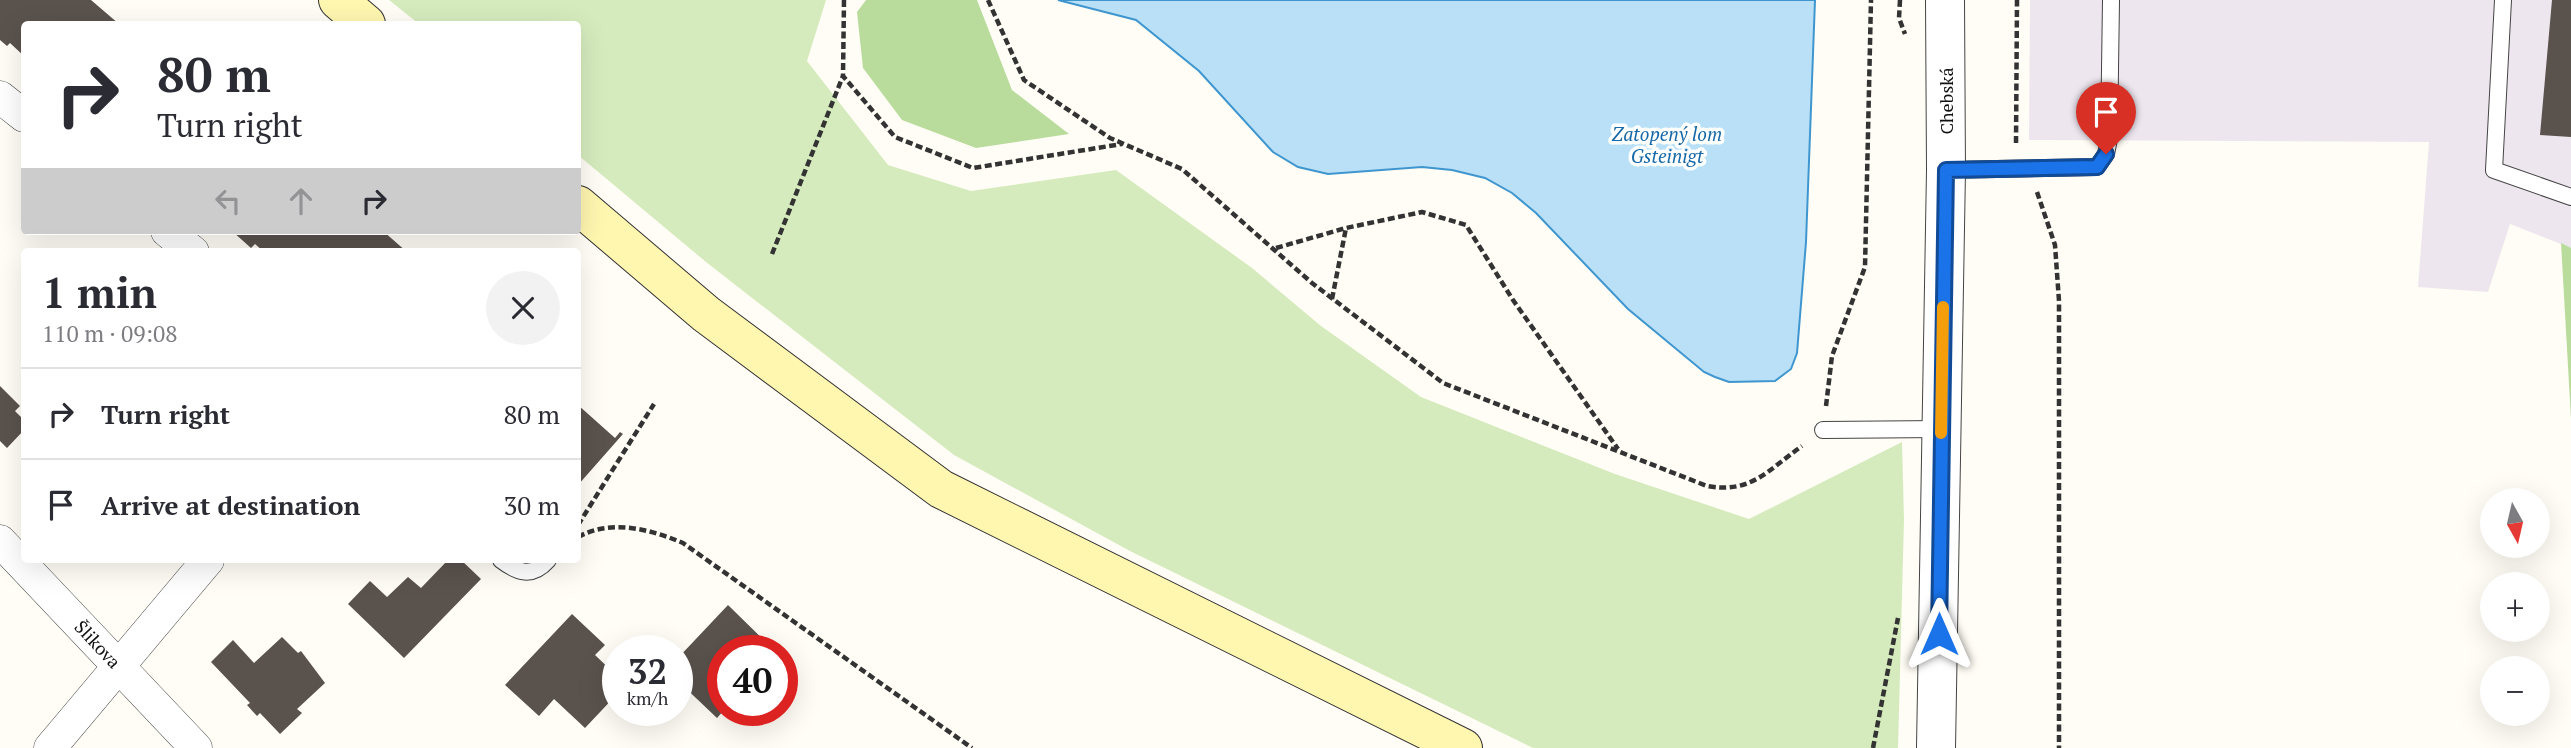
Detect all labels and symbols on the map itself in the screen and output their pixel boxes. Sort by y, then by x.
street label: Chebská [1934,67,1958,135]
pin [2076,82,2136,154]
water label: Zatopený lom Gsteinigt [1612,121,1722,168]
north arrow [2480,488,2550,558]
position arrow [1902,597,1976,671]
street label: Šlikova [70,615,126,673]
speed limit sign: 40 [707,635,798,726]

